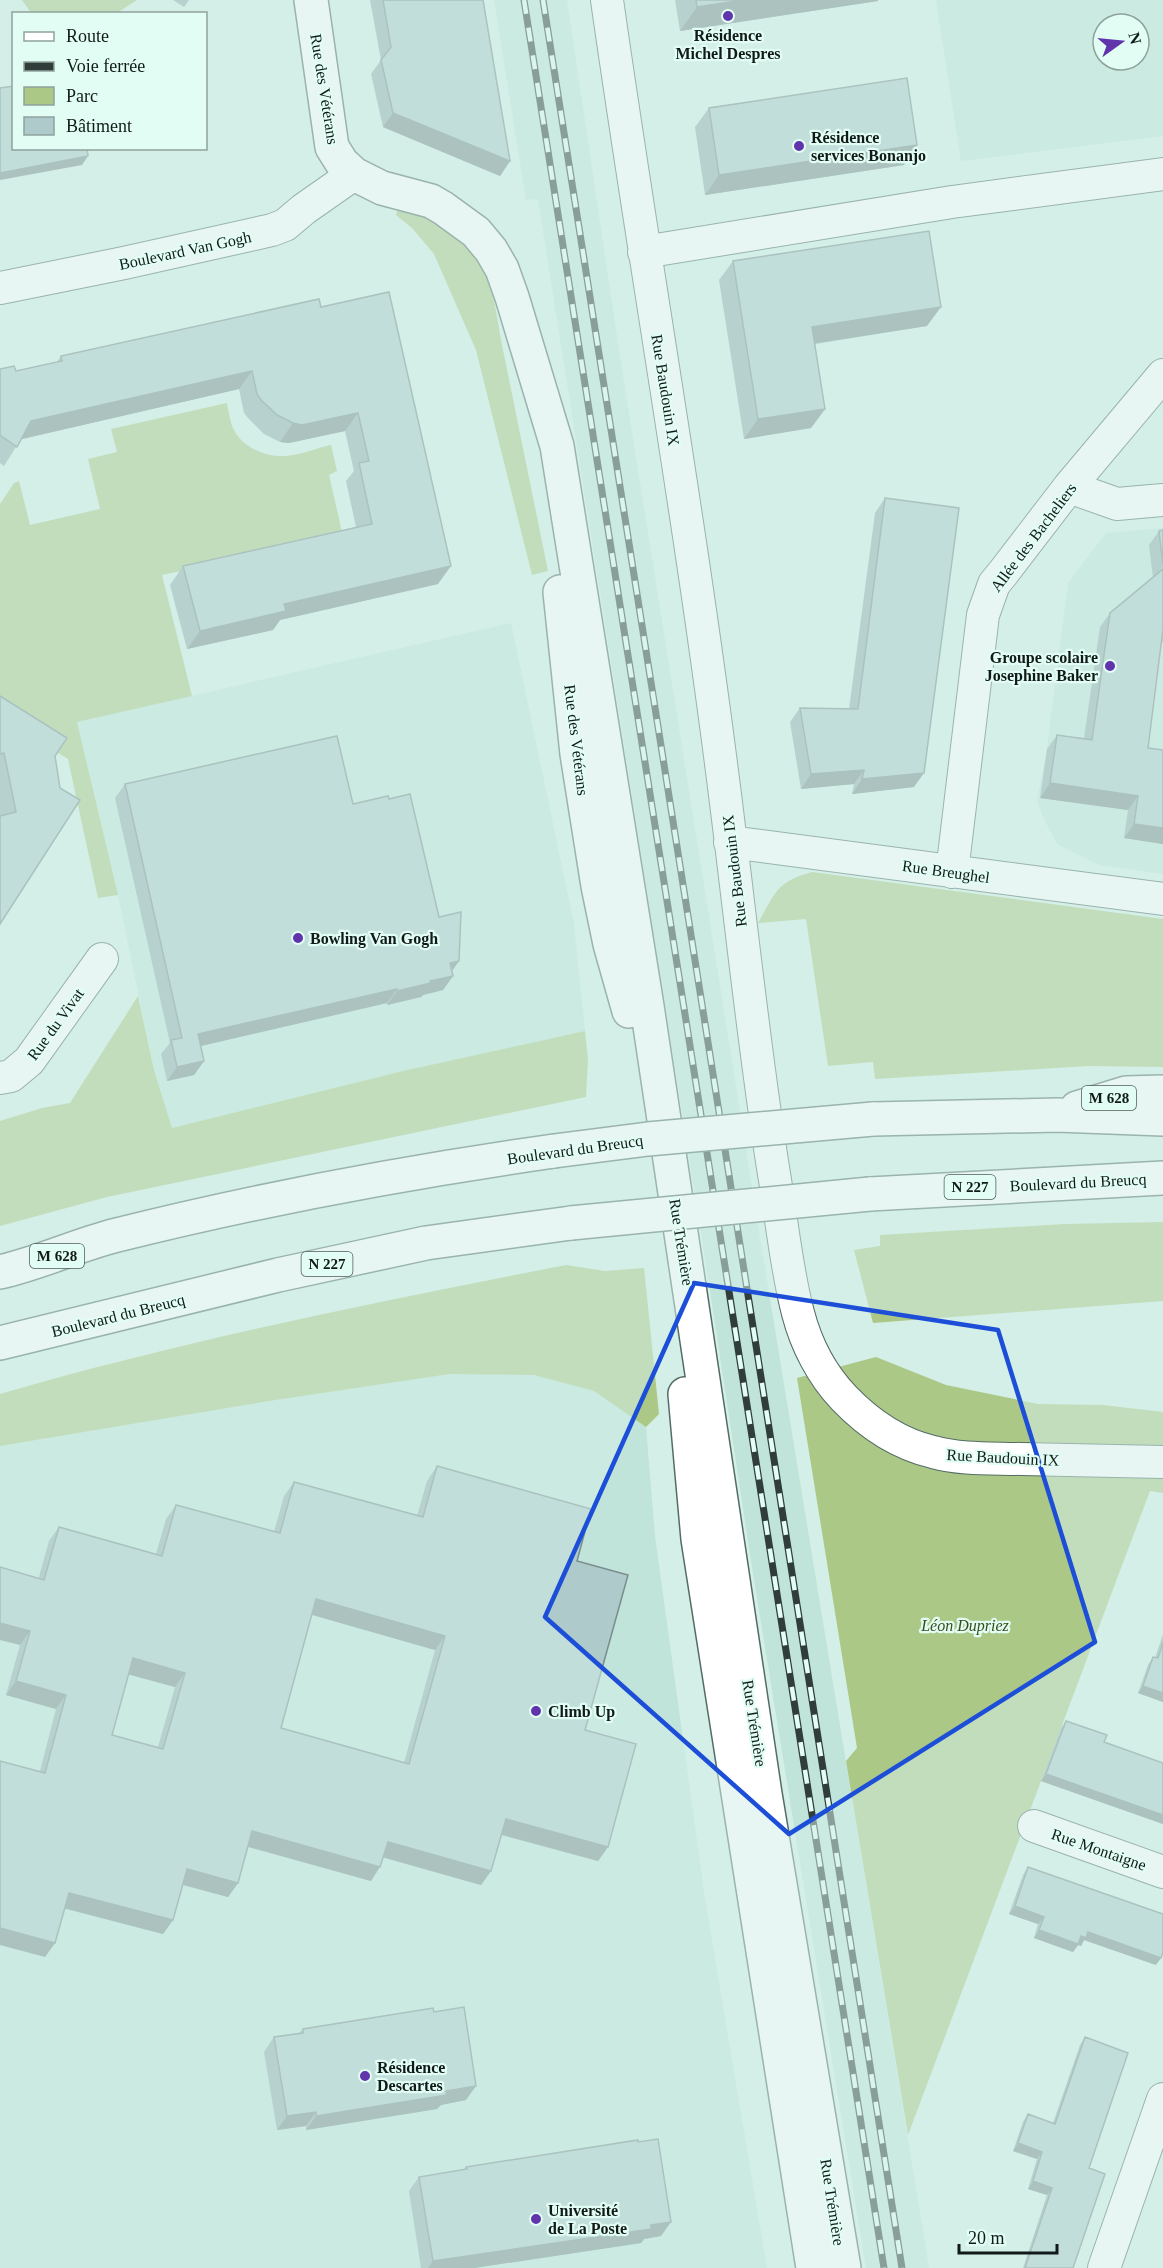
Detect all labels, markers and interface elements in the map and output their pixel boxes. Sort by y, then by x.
marker: Résidence Michel Despres [721,9,735,23]
legend [12,12,207,150]
north arrow [1091,12,1151,72]
text: Route [66,26,109,46]
place label: Résidence Michel Despres [675,27,781,63]
text: N [1125,30,1145,46]
street label: Rue des Vétérans [307,33,342,146]
text: Voie ferrée [66,56,145,76]
text: Parc [66,86,98,106]
text: Bâtiment [66,116,132,136]
place label: Résidence services Bonanjo [811,129,926,165]
marker: Résidence services Bonanjo [792,139,806,153]
street label: Boulevard Van Gogh [117,228,253,274]
street label: Rue Baudouin IX [648,333,683,448]
street label: Allée des Bacheliers [987,480,1080,595]
place label: Groupe scolaire Josephine Baker [985,649,1098,685]
marker: Groupe scolaire Josephine Baker [1103,659,1117,673]
street label: Rue des Vétérans [561,684,592,797]
street label: Rue Baudouin IX [719,813,750,928]
street label: Rue Breughel [901,857,991,887]
place label: Bowling Van Gogh [310,930,438,948]
marker: Bowling Van Gogh [291,931,305,945]
street label: Rue du Vivat [24,985,87,1063]
road number: M 628 [1082,1086,1136,1110]
street label: Boulevard du Breucq [506,1132,644,1168]
street label: Boulevard du Breucq [1009,1170,1147,1196]
road number: N 227 [944,1175,996,1199]
street label: Rue Trémière [666,1198,697,1287]
road number: M 628 [30,1244,84,1268]
road number: N 227 [302,1252,352,1276]
street label: Boulevard du Breucq [50,1291,187,1341]
street label: Rue Baudouin IX [946,1446,1060,1469]
park label: Léon Dupriez [920,1617,1010,1635]
street label: Rue Trémière [739,1679,770,1768]
place label: Climb Up [548,1703,615,1721]
marker: Climb Up [529,1704,543,1718]
street label: Rue Montaigne [1049,1825,1148,1875]
place label: Résidence Descartes [377,2059,445,2094]
marker: Résidence Descartes [358,2069,372,2083]
street label: Rue Trémière [817,2158,848,2247]
place label: Université de La Poste [548,2202,627,2237]
marker: Université de La Poste [529,2212,543,2226]
scale bar [959,2217,1056,2255]
text: 20 m [968,2228,1005,2248]

